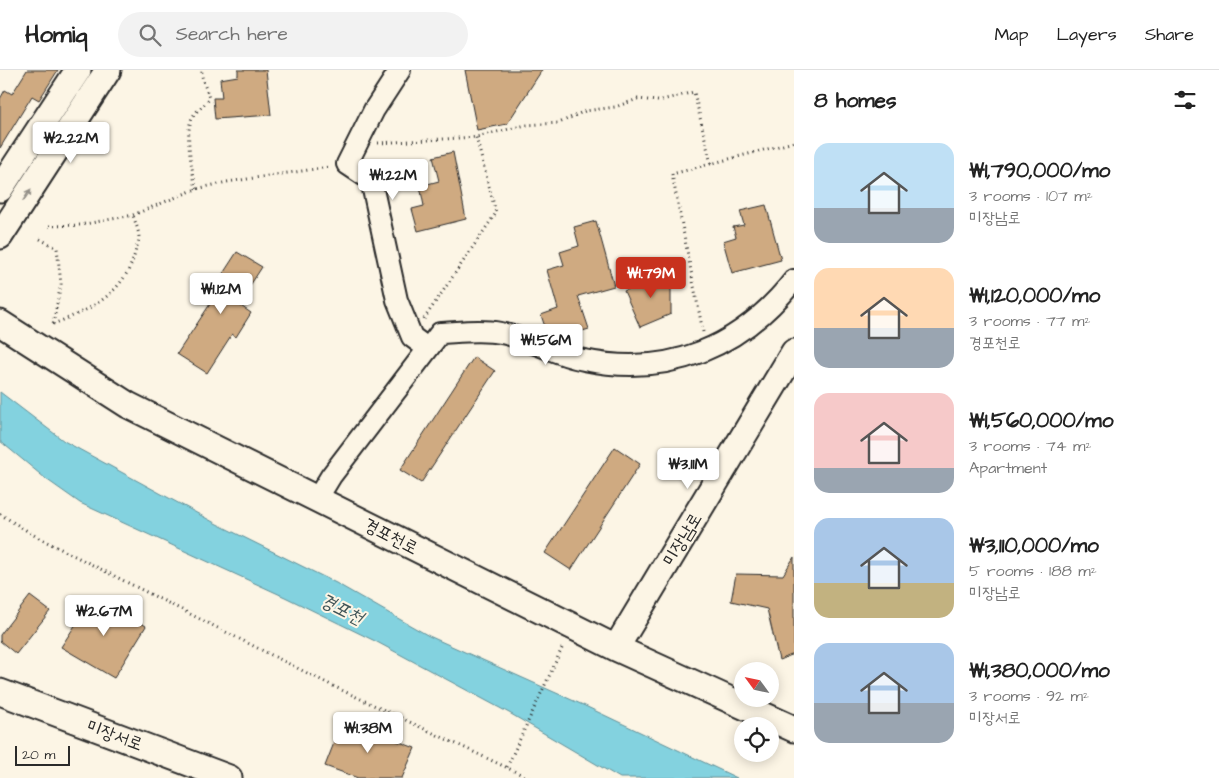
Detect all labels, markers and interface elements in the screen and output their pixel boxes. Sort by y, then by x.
search box [118,12,468,57]
text: Homiq [25,18,88,52]
icon: search [136,21,164,49]
text: Search here [176,21,288,48]
text: Map [994,22,1028,47]
text: Layers [1056,22,1117,47]
text: Share [1145,22,1194,47]
text: 8 homes [814,86,896,115]
icon: filters [1171,86,1199,114]
pin: ₩2.22M [30,122,112,164]
text: ₩2.22M [44,127,98,149]
text: ₩1,790,000/mo [969,156,1110,185]
pin: ₩1.22M [352,158,434,201]
icon: home [854,163,914,223]
text: ₩1.22M [369,164,417,186]
text: 3 rooms · 107 m² [969,185,1093,207]
one-way arrow [22,188,31,201]
text: 미장남로 [969,207,1021,229]
pin: ₩1.79M [610,256,692,299]
text: ₩1.79M [627,262,675,284]
pin: ₩1.12M [180,272,262,315]
text: ₩1.12M [201,278,241,300]
text: ₩1,120,000/mo [969,281,1100,310]
icon: home [854,288,914,348]
text: 3 rooms · 77 m² [969,310,1090,332]
pin: ₩1.56M [505,324,587,366]
text: ₩1.56M [521,329,571,351]
text: 경포천로 [969,332,1021,354]
text: ₩1,560,000/mo [969,406,1114,435]
icon: home [854,413,914,473]
text: 3 rooms · 74 m² [969,435,1092,457]
pin: ₩3.11M [647,448,729,490]
text: ₩3.11M [668,453,708,475]
text: Apartment [969,457,1047,479]
street label: 미장남로 [657,508,708,571]
street label: 경포천로 [359,512,422,561]
text: ₩3,110,000/mo [969,531,1099,560]
icon: home [854,538,914,598]
text: 5 rooms · 188 m² [969,560,1097,582]
text: 미장남로 [969,582,1021,604]
water label: 경포천 [315,587,369,633]
pin: ₩2.67M [63,594,145,637]
text: ₩2.67M [76,600,132,622]
text: ₩1,380,000/mo [969,656,1110,685]
north arrow [734,662,779,708]
map controls [734,662,779,762]
icon: home [854,663,914,723]
text: 3 rooms · 92 m² [969,685,1089,707]
text: 미장서로 [969,707,1021,729]
pin: ₩1.38M [327,712,409,754]
street label: 미장서로 [83,714,146,757]
text: ₩1.38M [344,717,392,739]
button: locate [734,717,779,762]
scale bar [15,743,70,766]
text: 20 m [22,745,55,765]

